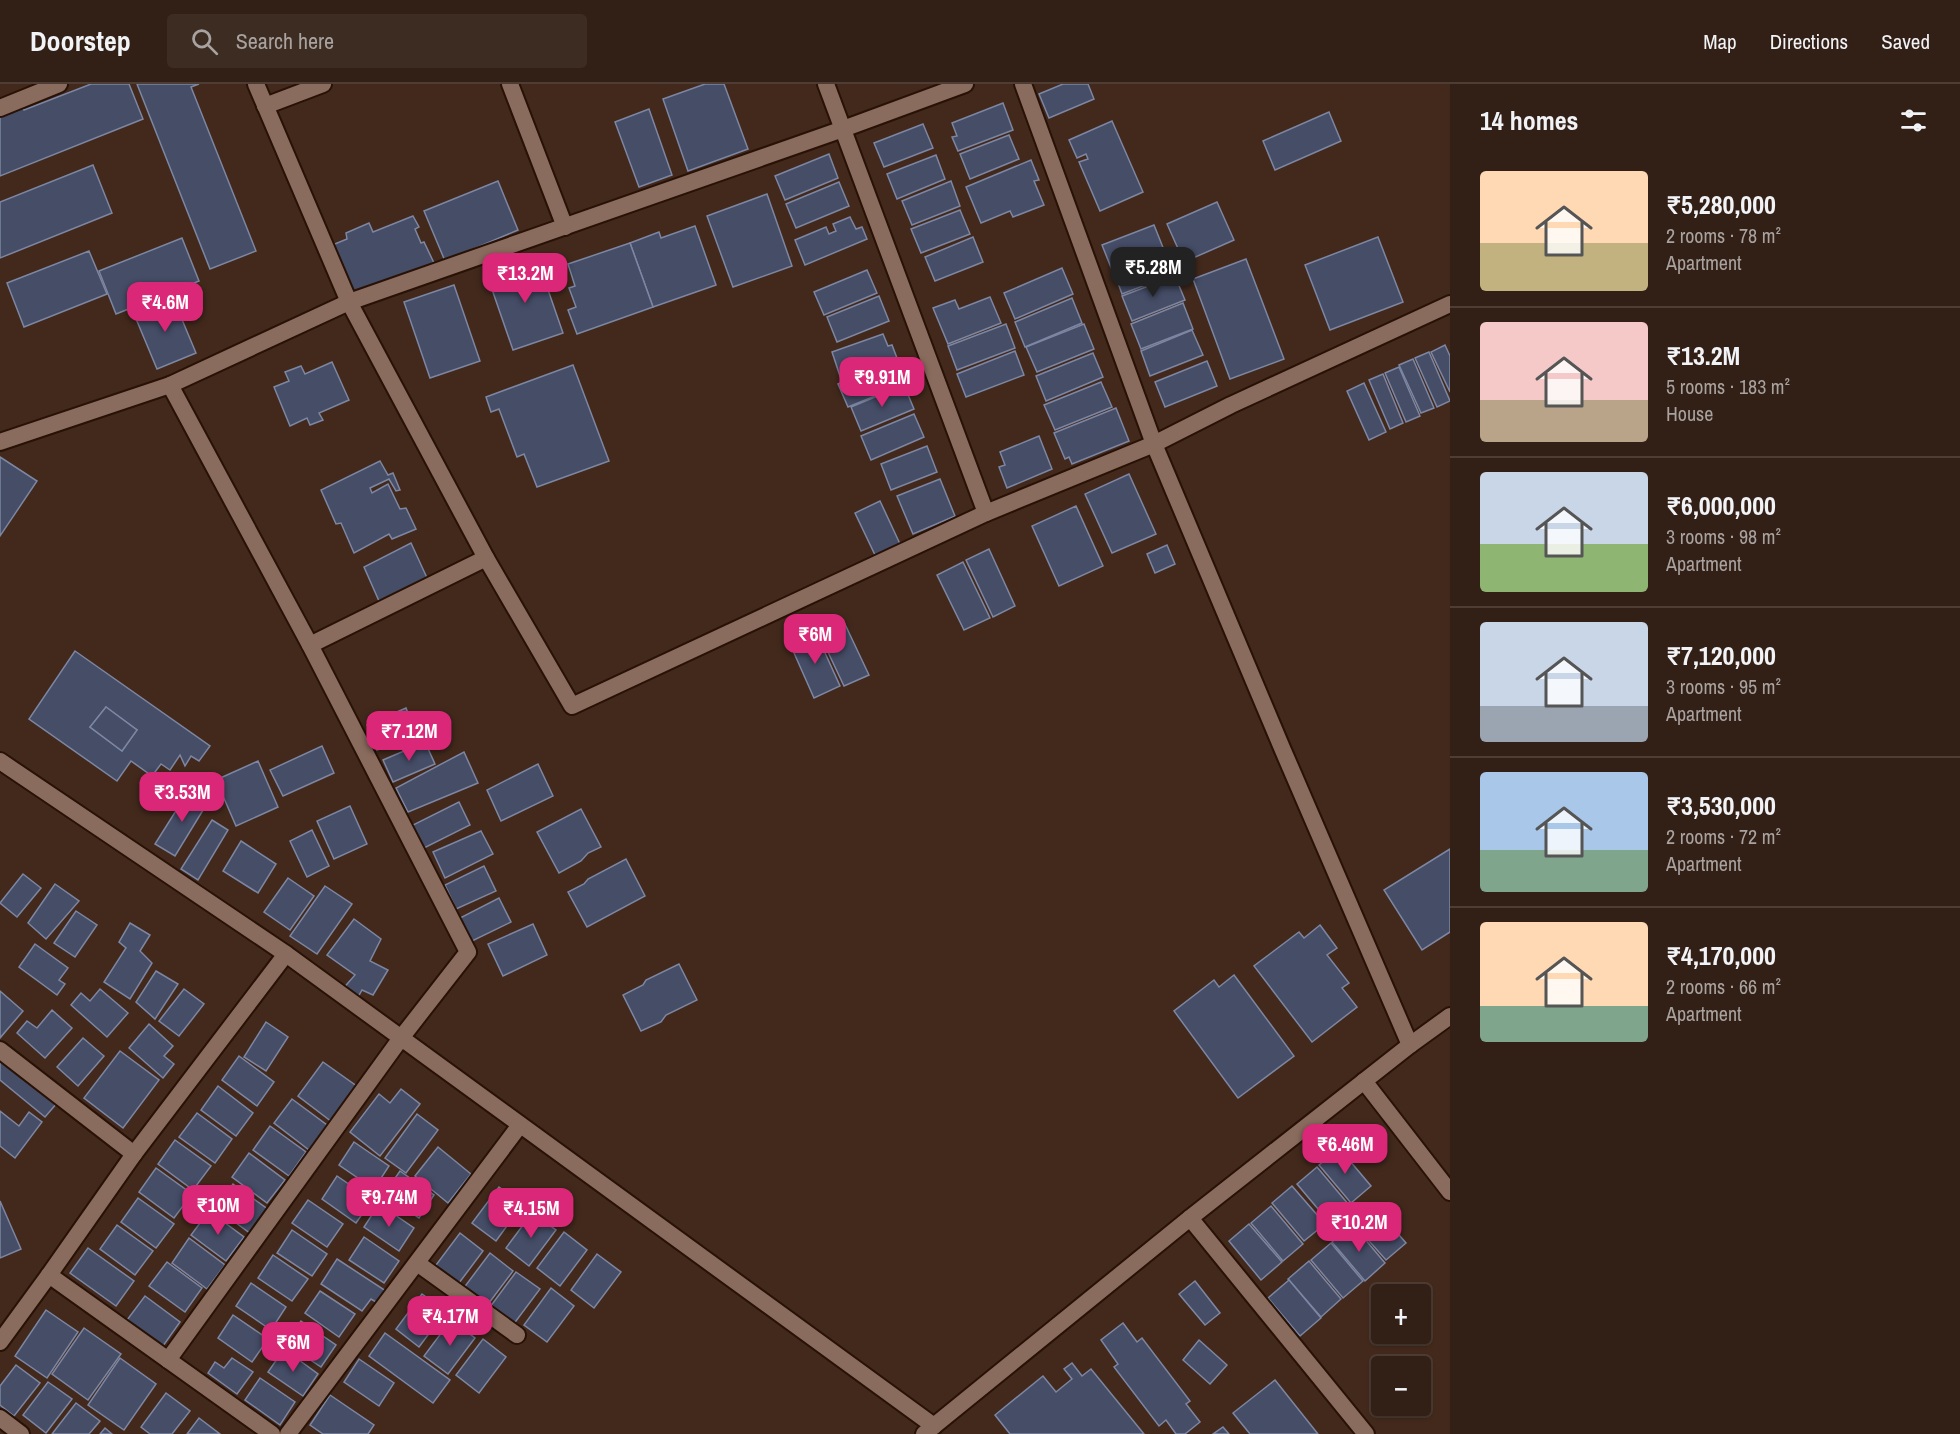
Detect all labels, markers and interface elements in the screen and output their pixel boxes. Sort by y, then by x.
search box [167,14,587,68]
text: Doorstep [30,22,131,60]
icon: search [188,25,221,58]
text: Search here [236,26,334,56]
text: Map [1703,27,1737,56]
text: Directions [1770,27,1848,56]
text: Saved [1881,27,1930,56]
text: 14 homes [1480,103,1578,138]
icon: filters [1897,104,1930,137]
text: ₹5,280,000 [1666,187,1776,222]
icon: home [1528,195,1600,267]
text: 2 rooms · 78 m² [1666,222,1781,249]
pin: ₹5.28M [1104,247,1202,298]
text: Apartment [1666,249,1742,276]
pin: ₹13.2M [476,253,574,304]
text: ₹5.28M [1124,253,1182,280]
text: ₹13.2M [496,259,554,286]
pin: ₹4.6M [123,282,207,333]
text: ₹4.6M [141,288,189,315]
text: ₹13.2M [1666,338,1740,373]
icon: home [1528,346,1600,418]
pin: ₹9.91M [833,357,931,408]
text: ₹9.91M [853,363,911,390]
text: 5 rooms · 183 m² [1666,373,1790,400]
text: House [1666,400,1713,427]
text: ₹6,000,000 [1666,488,1776,523]
icon: home [1528,496,1600,568]
text: 3 rooms · 98 m² [1666,523,1781,550]
text: Apartment [1666,550,1742,577]
pin: ₹6M [786,614,844,665]
text: ₹6M [798,620,832,647]
text: ₹7,120,000 [1666,638,1776,673]
icon: home [1528,646,1600,718]
text: 3 rooms · 95 m² [1666,673,1781,700]
text: Apartment [1666,700,1742,727]
pin: ₹7.12M [360,711,458,762]
text: ₹7.12M [380,717,438,744]
pin: ₹3.53M [133,772,231,823]
text: ₹3.53M [153,778,211,805]
text: ₹3,530,000 [1666,788,1776,823]
icon: home [1528,796,1600,868]
text: 2 rooms · 72 m² [1666,823,1781,850]
text: Apartment [1666,850,1742,877]
text: ₹4,170,000 [1666,938,1776,973]
icon: home [1528,946,1600,1018]
text: 2 rooms · 66 m² [1666,973,1781,1000]
text: Apartment [1666,1000,1742,1027]
pin: ₹6.46M [1296,1124,1394,1175]
text: ₹6.46M [1316,1130,1374,1157]
pin: ₹9.74M [340,1177,438,1228]
text: ₹9.74M [360,1183,418,1210]
pin: ₹10M [182,1185,254,1236]
pin: ₹4.15M [482,1188,580,1239]
text: ₹10M [196,1191,240,1218]
text: ₹4.15M [502,1194,560,1221]
pin: ₹10.2M [1310,1202,1408,1253]
text: ₹10.2M [1330,1208,1388,1235]
map controls [1371,1284,1431,1416]
button: + [1371,1284,1431,1344]
pin: ₹4.17M [401,1296,499,1347]
text: ₹4.17M [421,1302,479,1329]
pin: ₹6M [264,1322,322,1373]
text: ₹6M [276,1328,310,1355]
button: − [1371,1356,1431,1416]

